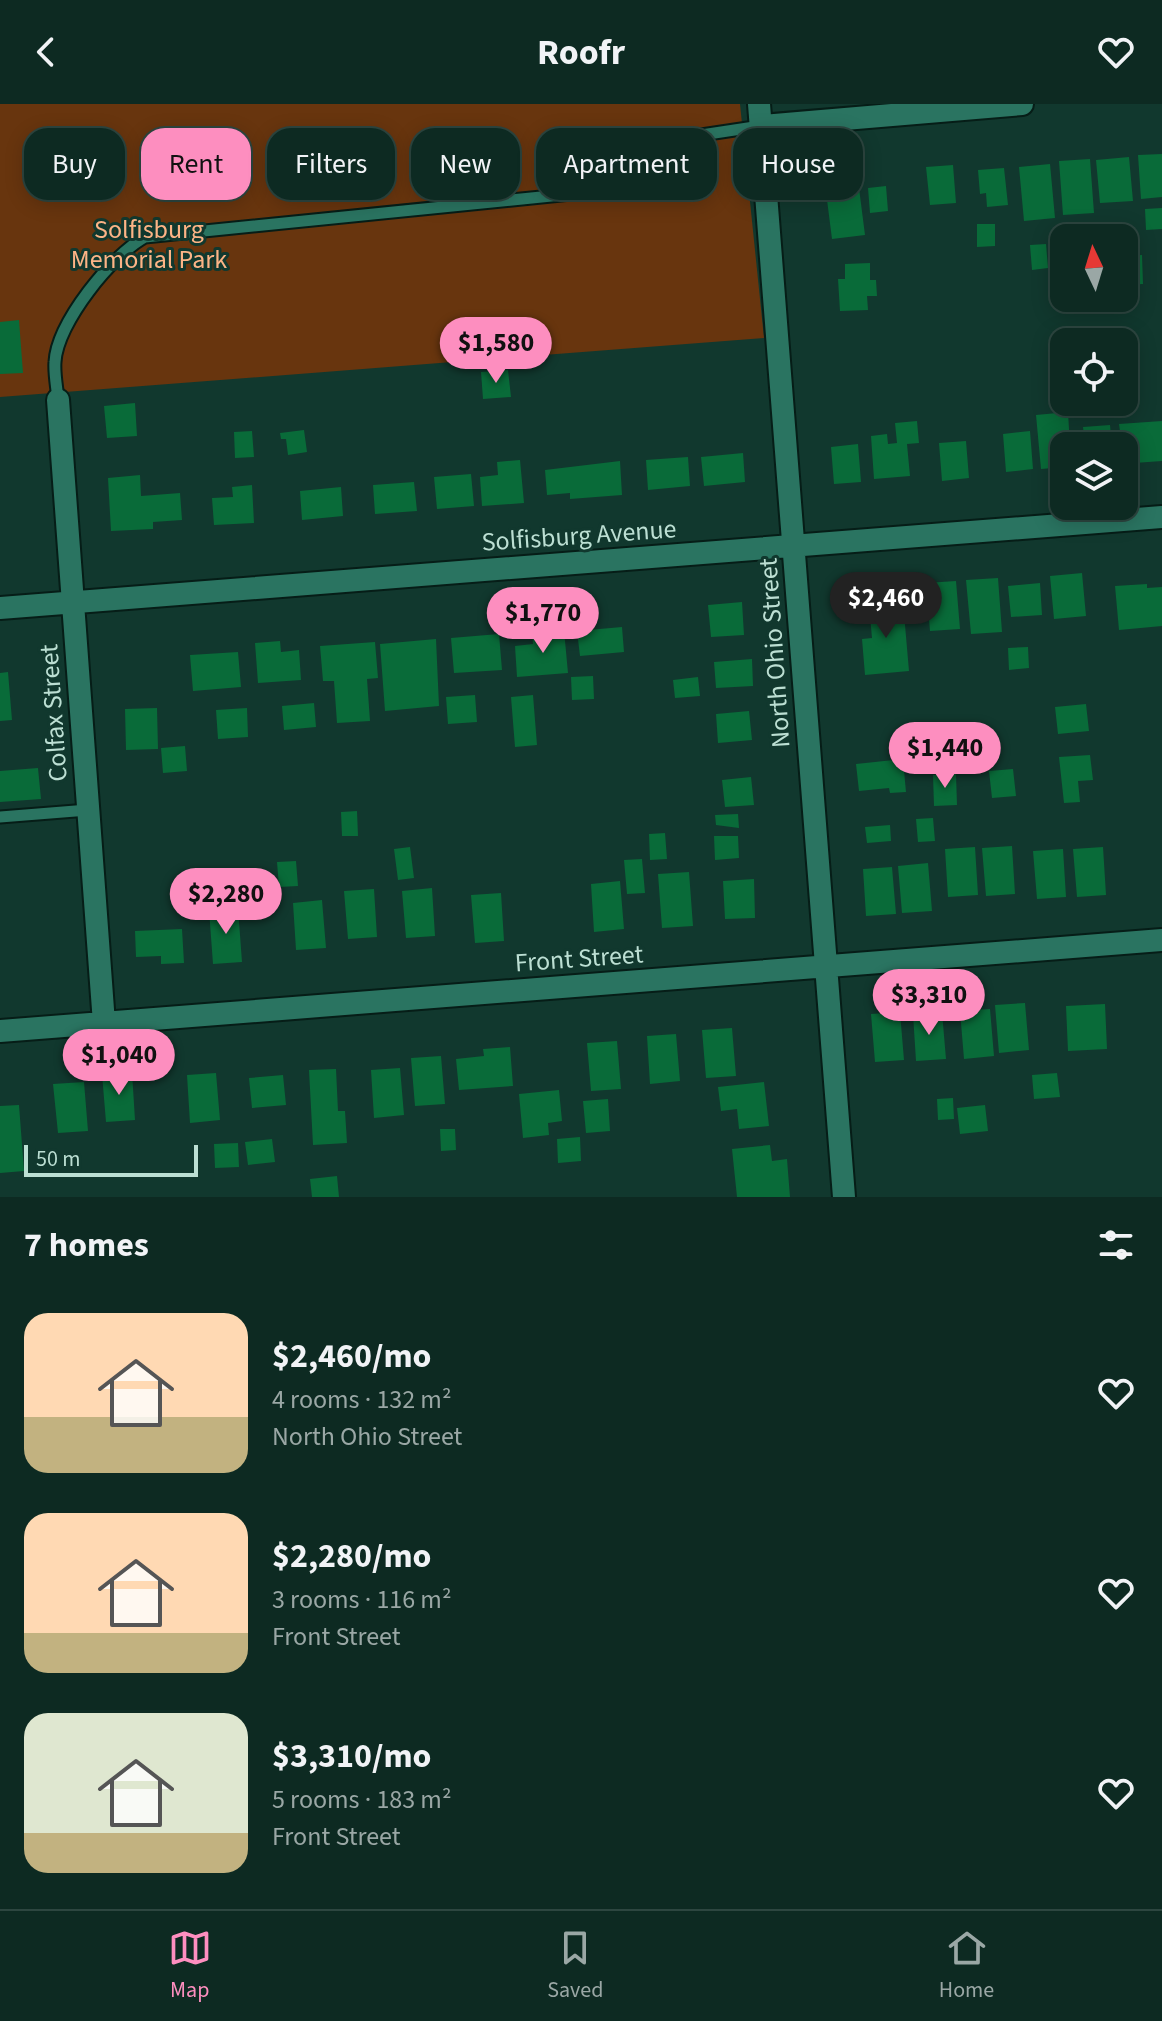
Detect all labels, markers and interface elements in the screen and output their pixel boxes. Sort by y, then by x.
text: Roofr [537,27,625,78]
icon: back [24,30,68,74]
icon: heart [1094,30,1138,74]
chip: Buy [24,128,125,200]
chip: Rent [141,128,251,200]
chip: Filters [267,128,395,200]
chip: New [411,128,520,200]
chip: Apartment [536,128,717,200]
chip: House [733,128,863,200]
park label: Solfisburg Memorial Park [71,211,227,278]
north arrow [1050,224,1138,312]
map controls [1050,224,1138,520]
pin: $1,580 [431,317,561,385]
text: $1,580 [458,324,534,361]
button: locate [1050,328,1138,416]
button: layers [1050,432,1138,520]
street label: Solfisburg Avenue [480,510,678,561]
street label: North Ohio Street [749,557,800,749]
pin: $2,460 [821,572,951,640]
text: $2,460 [848,579,924,616]
pin: $1,770 [478,587,608,655]
text: $1,770 [505,594,581,631]
street label: Colfax Street [30,643,77,783]
pin: $1,440 [880,722,1010,790]
text: $1,440 [907,729,983,766]
pin: $2,280 [161,868,291,936]
text: $2,280 [188,875,264,912]
street label: Front Street [514,936,645,981]
pin: $3,310 [864,969,994,1037]
text: $3,310 [891,976,967,1013]
pin: $1,040 [54,1029,184,1097]
text: $1,040 [81,1036,157,1073]
scale bar [24,1141,198,1177]
text: 50 m [36,1143,81,1175]
text: 7 homes [24,1221,149,1270]
icon: filters [1094,1223,1138,1267]
text: $2,460/mo [272,1332,432,1381]
icon: home [88,1345,184,1441]
icon: heart [1094,1371,1138,1415]
text: 4 rooms · 132 m² [272,1381,451,1418]
text: North Ohio Street [272,1418,462,1455]
text: $2,280/mo [272,1532,432,1581]
icon: home [88,1545,184,1641]
icon: heart [1094,1571,1138,1615]
text: 3 rooms · 116 m² [272,1581,451,1618]
text: Front Street [272,1618,401,1655]
text: $3,310/mo [272,1732,432,1781]
icon: home [88,1745,184,1841]
icon: heart [1094,1771,1138,1815]
text: 5 rooms · 183 m² [272,1781,451,1818]
text: Front Street [272,1818,401,1855]
tab: Map [168,1926,212,2006]
tab: Saved [547,1926,603,2006]
tab: Home [939,1926,994,2006]

